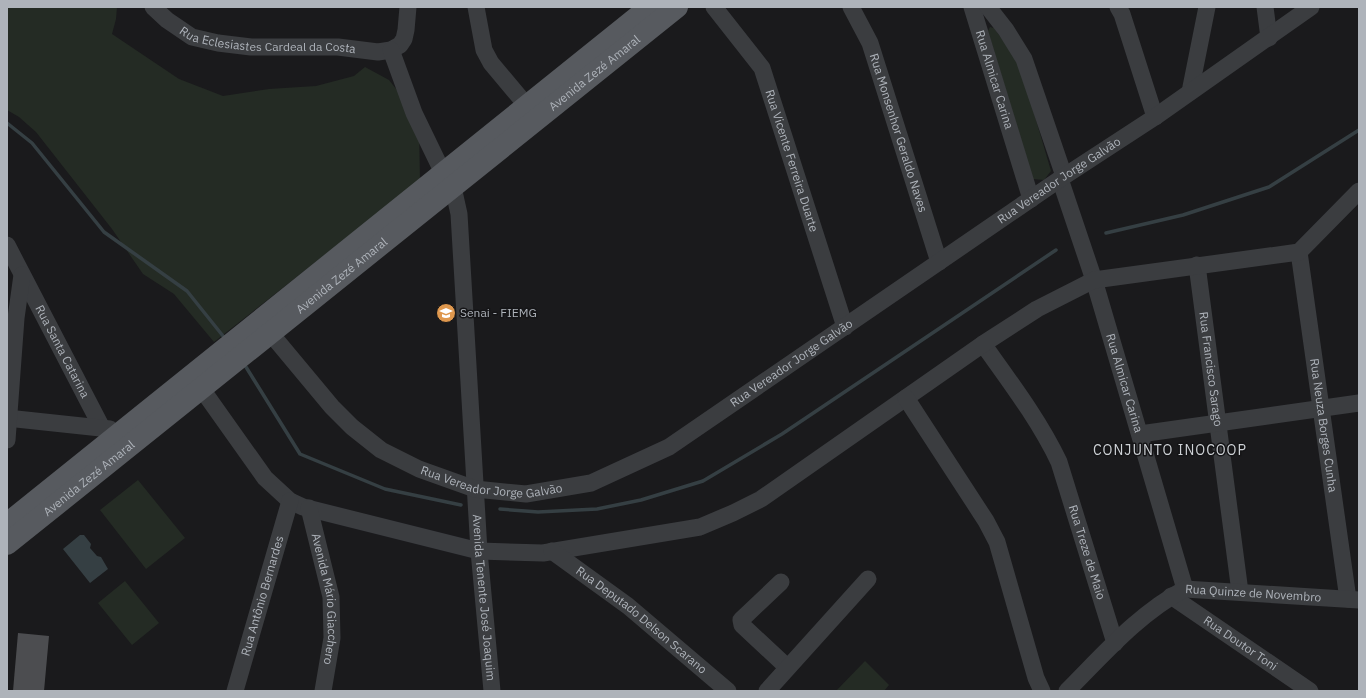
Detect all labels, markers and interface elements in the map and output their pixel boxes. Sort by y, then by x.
street label: Rua Eclesiastes Cardeal da Costa [177,23,357,56]
street label: Rua Almicar Carina [973,28,1017,131]
street label: Avenida Zezé Amaral [546,32,643,114]
street label: Rua Monsenhor Geraldo Naves [867,51,931,214]
street label: Rua Vicente Ferreira Duarte [762,88,822,234]
street label: Rua Vereador Jorge Galvão [994,133,1123,227]
street label: Avenida Zezé Amaral [293,234,390,316]
street label: Rua Santa Catarina [32,302,93,401]
school or university icon: Senai - FIEMG [435,302,457,324]
place label: Senai - FIEMG [460,305,537,320]
street label: Rua Francisco Sarago [1196,311,1226,428]
street label: Rua Vereador Jorge Galvão [727,315,855,410]
street label: Rua Almicar Carina [1103,332,1147,435]
street label: Rua Neuza Borges Cunha [1307,357,1341,494]
street label: Avenida Zezé Amaral [40,437,137,519]
district label: CONJUNTO INOCOOP [1093,441,1247,459]
street label: Rua Vereador Jorge Galvão [419,462,564,501]
street label: Rua Treze de Maio [1066,503,1109,601]
street label: Avenida Tenente José Joaquim [470,514,499,682]
street label: Avenida Mário Giacchero [309,532,340,666]
street label: Rua Antônio Bernardes [238,534,287,658]
street label: Rua Deputado Delson Scarano [573,563,710,677]
street label: Rua Quinze de Novembro [1185,581,1322,605]
street label: Rua Doutor Toni [1201,612,1280,674]

